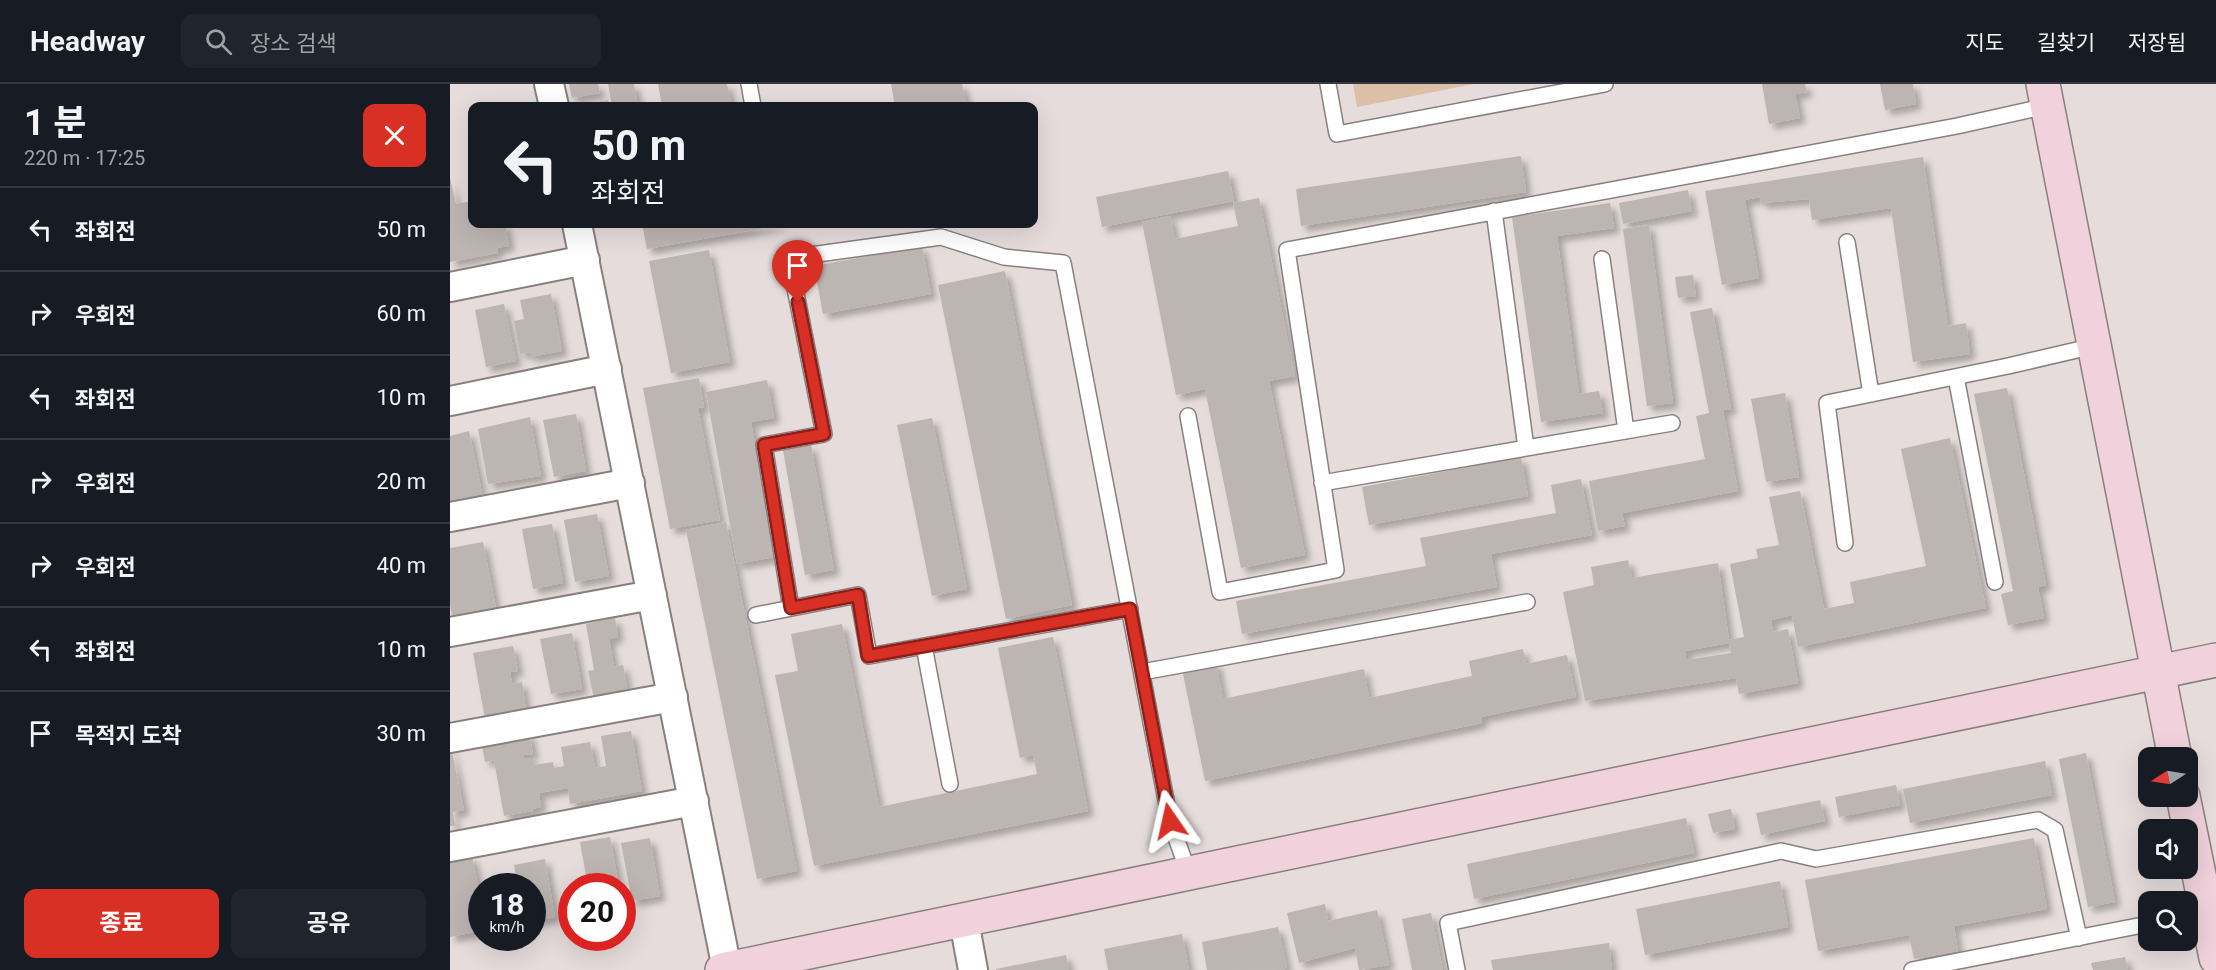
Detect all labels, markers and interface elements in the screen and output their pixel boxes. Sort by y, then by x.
search box [181,14,601,68]
text: Headway [30,25,145,58]
icon: search [202,25,235,58]
text: 장소 검색 [250,31,337,56]
text: 지도 [1965,31,2004,55]
text: 길찾기 [2037,31,2095,55]
text: 저장됨 [2128,31,2186,55]
text: 1 분 [24,102,87,144]
button: close [363,104,426,167]
text: 50 m [591,121,686,170]
icon: left [492,126,570,204]
text: 220 m · 17:25 [24,146,145,170]
text: 좌회전 [591,177,666,209]
icon: left [24,213,57,246]
text: 50 m [377,217,426,242]
text: 좌회전 [75,219,136,244]
pin [772,240,823,302]
icon: arrive [781,249,814,282]
icon: right [24,297,57,330]
text: 60 m [377,301,426,326]
text: 우회전 [75,303,136,328]
icon: left [24,381,57,414]
text: 10 m [377,385,426,410]
text: 좌회전 [75,387,136,412]
icon: right [24,465,57,498]
text: 20 m [377,469,426,494]
text: 우회전 [75,471,136,496]
icon: right [24,549,57,582]
text: 40 m [377,553,426,578]
text: 우회전 [75,555,136,580]
icon: left [24,633,57,666]
text: 10 m [377,637,426,662]
text: 좌회전 [75,639,136,664]
icon: arrive [24,717,57,750]
text: 30 m [377,721,426,746]
text: 목적지 도착 [75,723,182,748]
north arrow [2138,747,2198,807]
map controls [2138,747,2198,951]
position arrow [1138,789,1202,853]
button: sound [2138,819,2198,879]
speed limit sign: 20 [558,873,636,951]
text: 18 [490,887,524,922]
button: 종료 [24,889,219,958]
button: 공유 [231,889,426,958]
button: search [2138,891,2198,951]
text: km/h [489,918,525,936]

